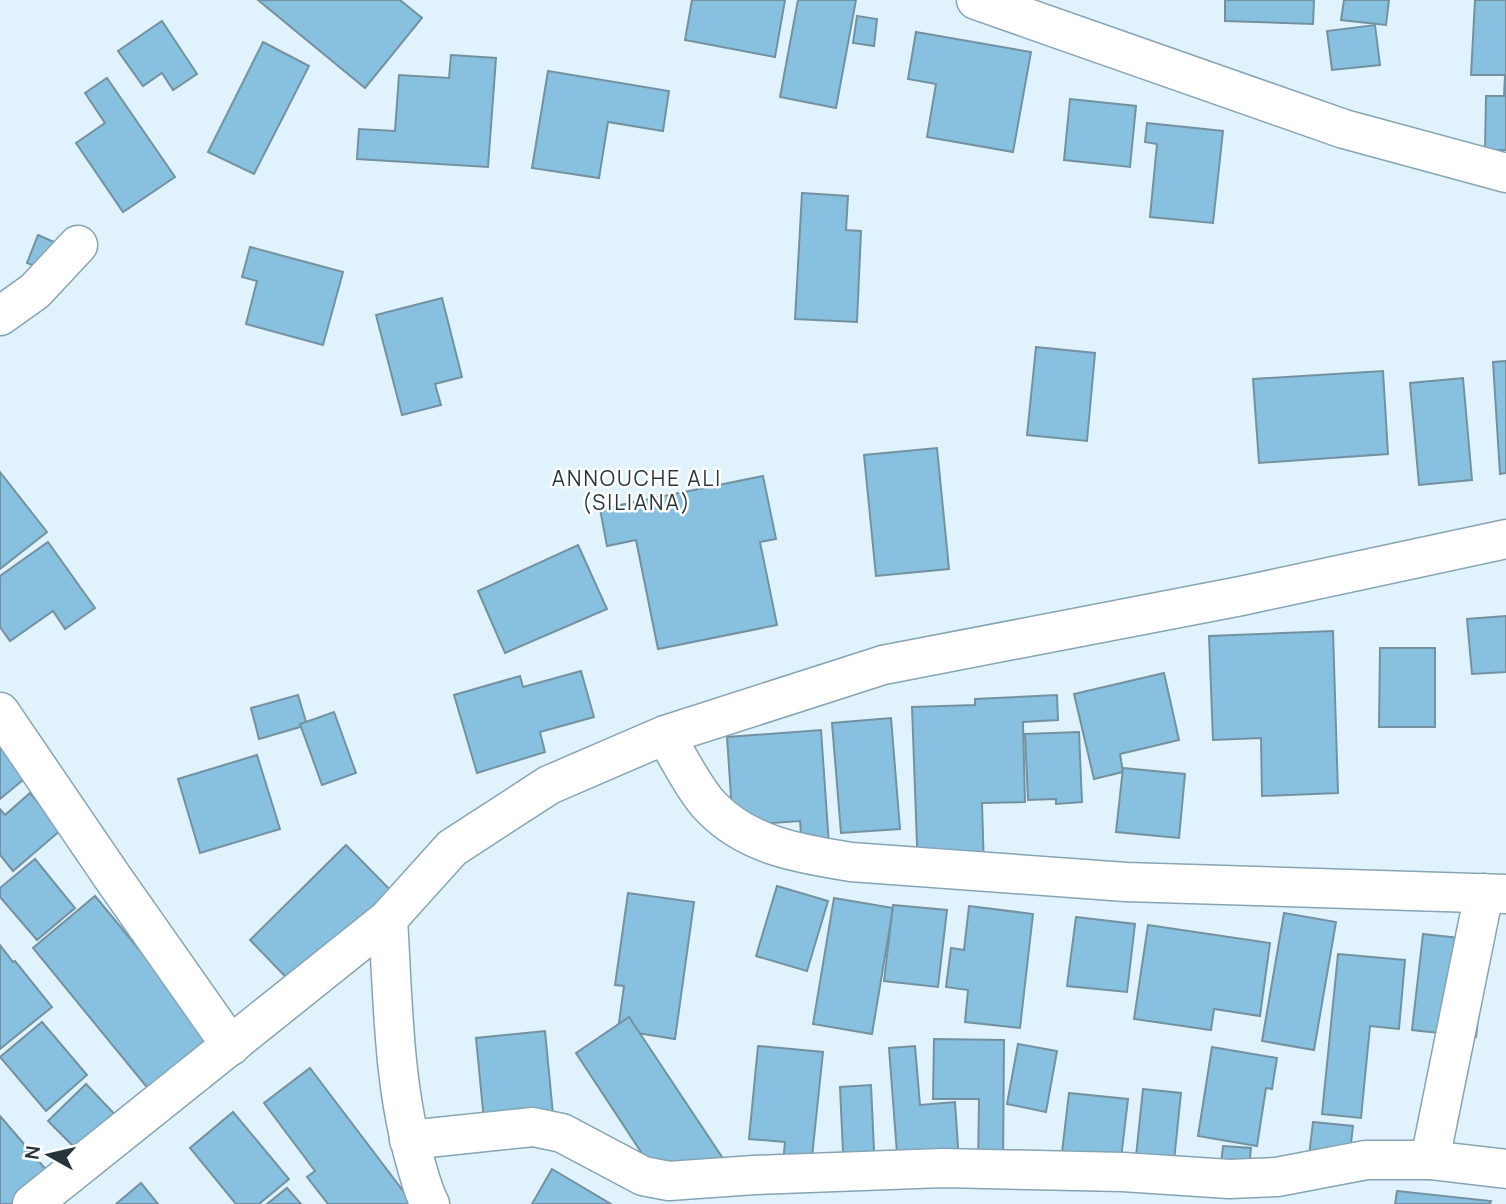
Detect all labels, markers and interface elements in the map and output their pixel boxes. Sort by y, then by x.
district label: ANNOUCHE ALI (SILIANA) [552,464,722,516]
north arrow [14,1120,84,1190]
text: N [18,1144,46,1161]

